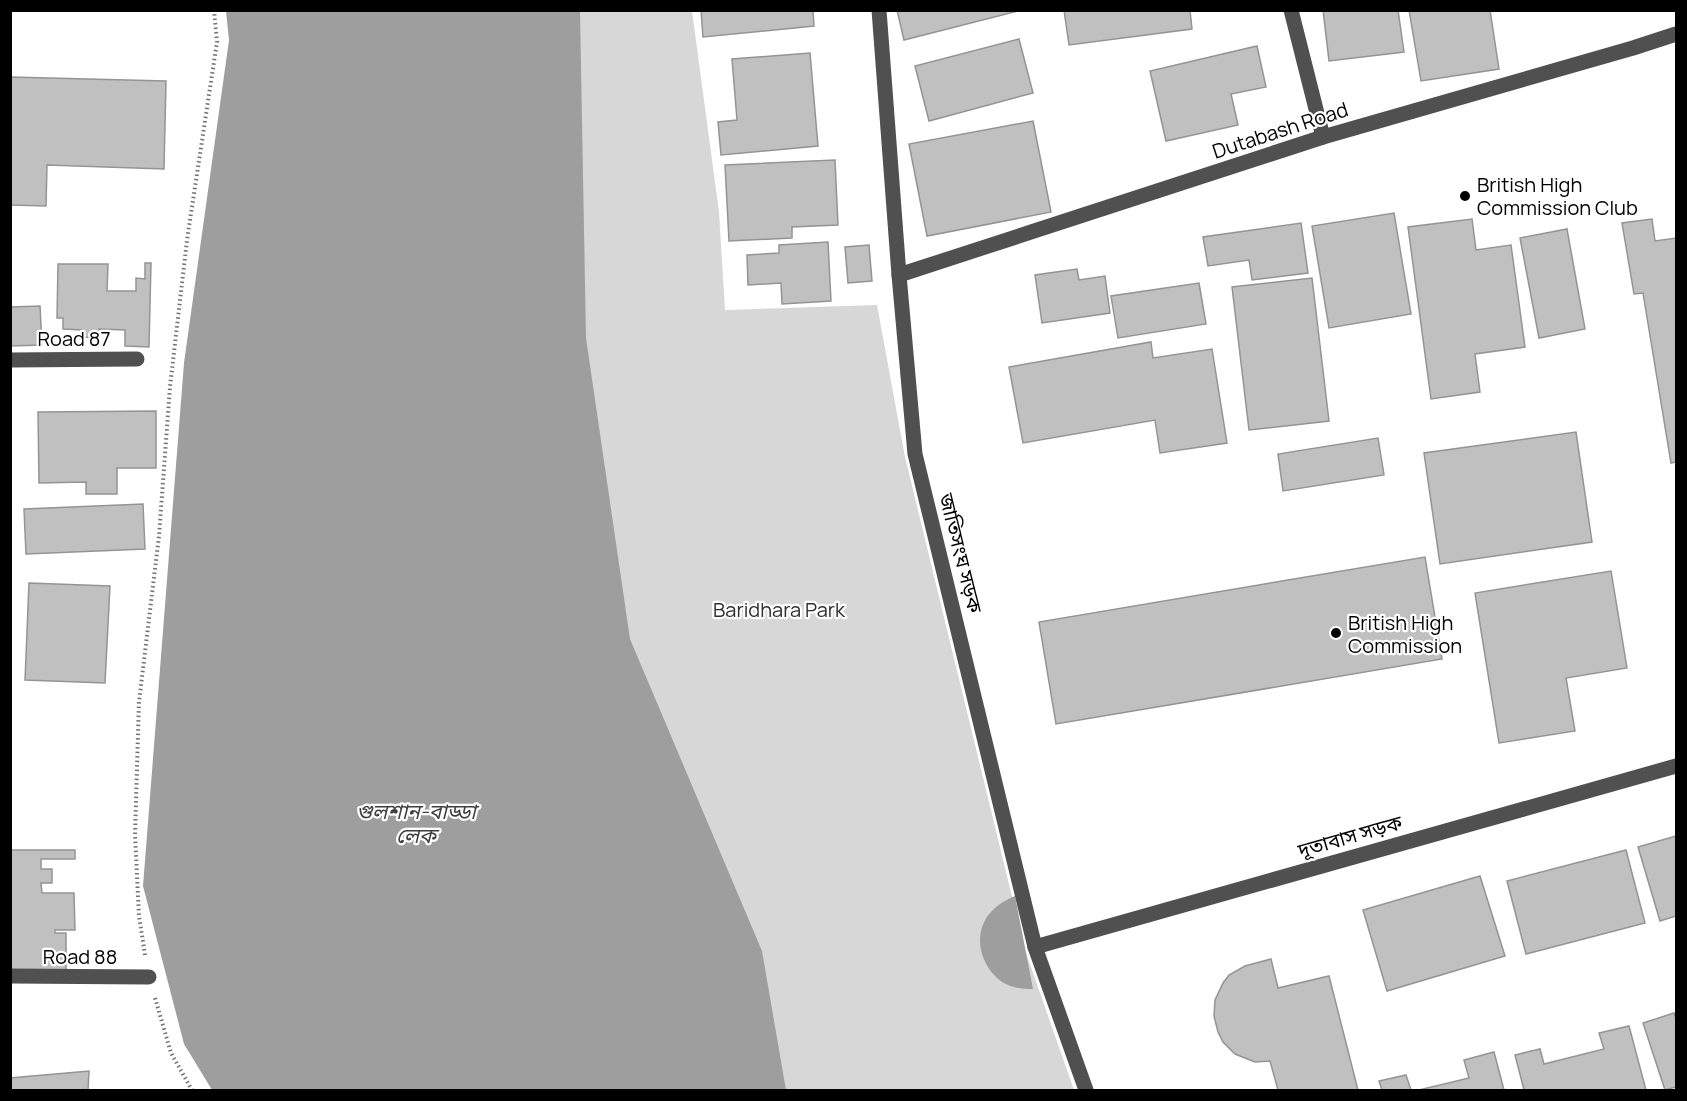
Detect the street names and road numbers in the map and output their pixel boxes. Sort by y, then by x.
street label: Dutabash Road [1209,95,1351,165]
street label: Road 87 [37,325,111,352]
street label: জাতিসংঘ সড়ক [933,489,989,617]
street label: দূতাবাস সড়ক [1294,808,1406,864]
street label: Road 88 [43,943,117,970]

